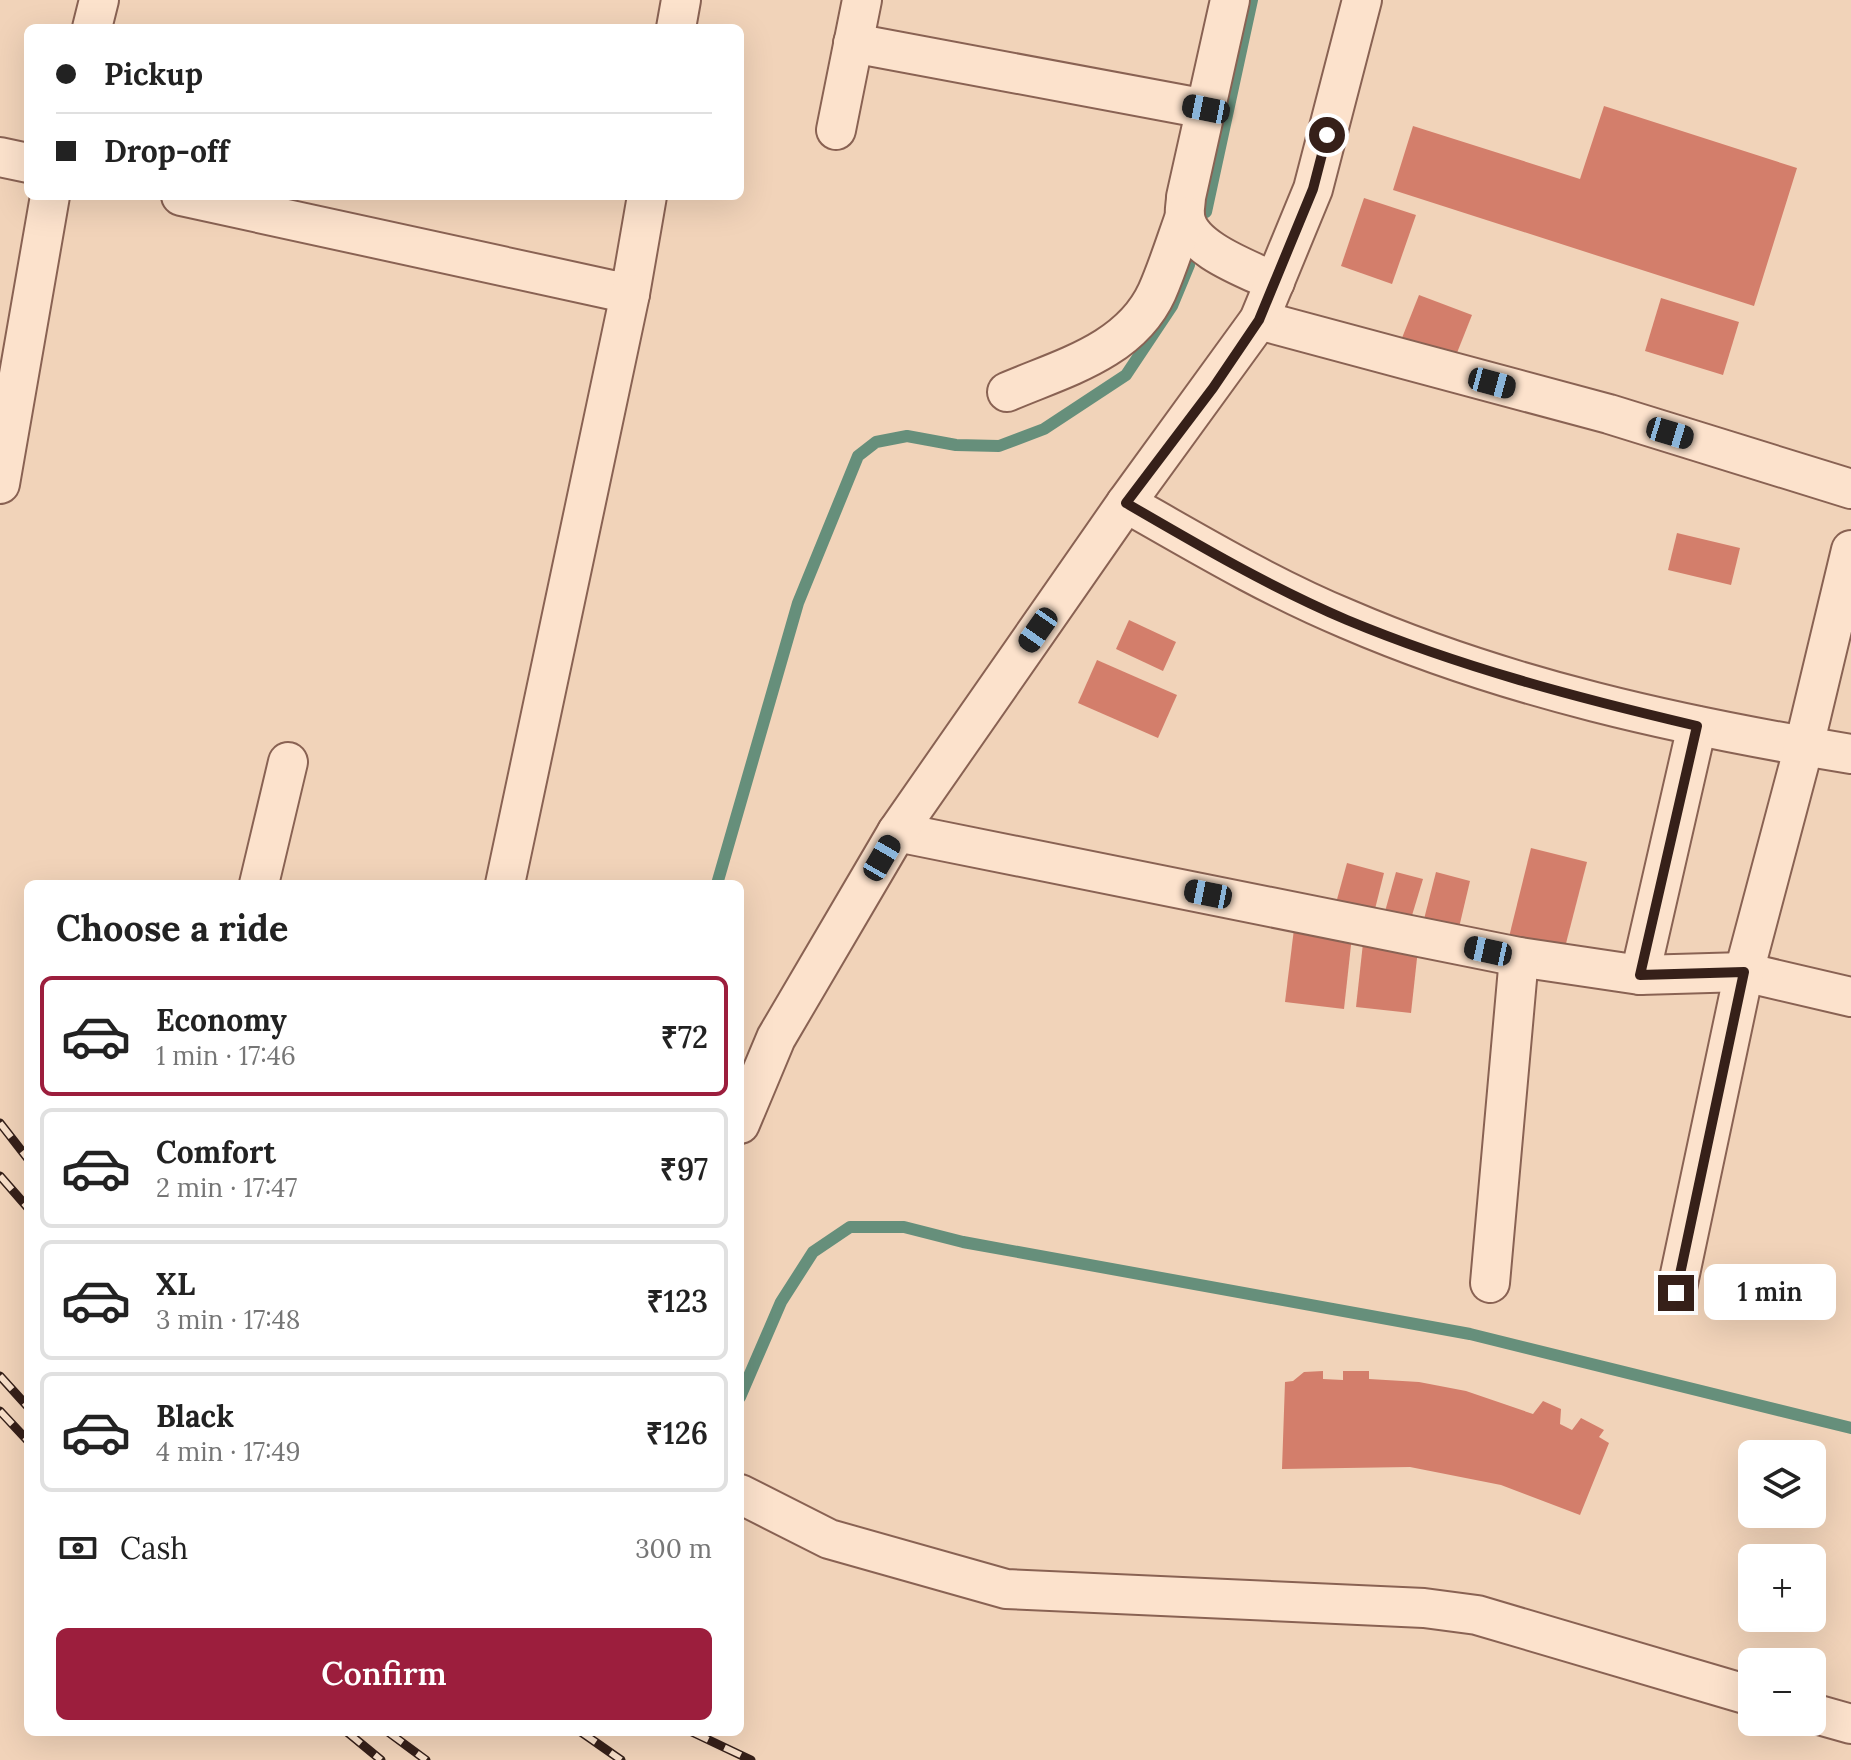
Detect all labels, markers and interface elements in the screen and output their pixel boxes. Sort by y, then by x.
text: Pickup [104,55,203,93]
car [1180,93,1232,125]
route start [1309,117,1345,153]
text: Drop-off [104,132,229,170]
car [1466,365,1518,401]
car [1644,415,1696,451]
car [1014,603,1062,657]
car [860,831,904,885]
car [1182,878,1234,910]
text: Choose a ride [56,905,288,951]
car [1462,934,1514,968]
icon: car [60,1000,132,1072]
text: Economy [156,1001,287,1039]
text: ₹72 [661,1018,708,1056]
text: 1 min · 17:46 [156,1039,296,1072]
icon: car [60,1132,132,1204]
text: Comfort [156,1133,276,1171]
text: ₹97 [660,1150,708,1188]
text: 2 min · 17:47 [156,1171,297,1204]
icon: car [60,1264,132,1336]
text: XL [156,1265,195,1303]
callout: 1 min [1704,1265,1836,1321]
route end [1658,1275,1694,1311]
text: 1 min [1737,1275,1803,1308]
text: ₹123 [646,1282,708,1320]
text: 3 min · 17:48 [156,1303,300,1336]
icon: car [60,1396,132,1468]
text: Black [156,1397,234,1435]
text: ₹126 [646,1414,708,1452]
text: 4 min · 17:49 [156,1435,301,1468]
map controls [1738,1440,1826,1736]
button: layers [1738,1440,1826,1528]
icon: cash [56,1526,100,1570]
text: Cash [120,1529,188,1567]
text: 300 m [635,1532,712,1565]
button: + [1738,1544,1826,1632]
button: Confirm [56,1628,712,1720]
button: − [1738,1648,1826,1736]

